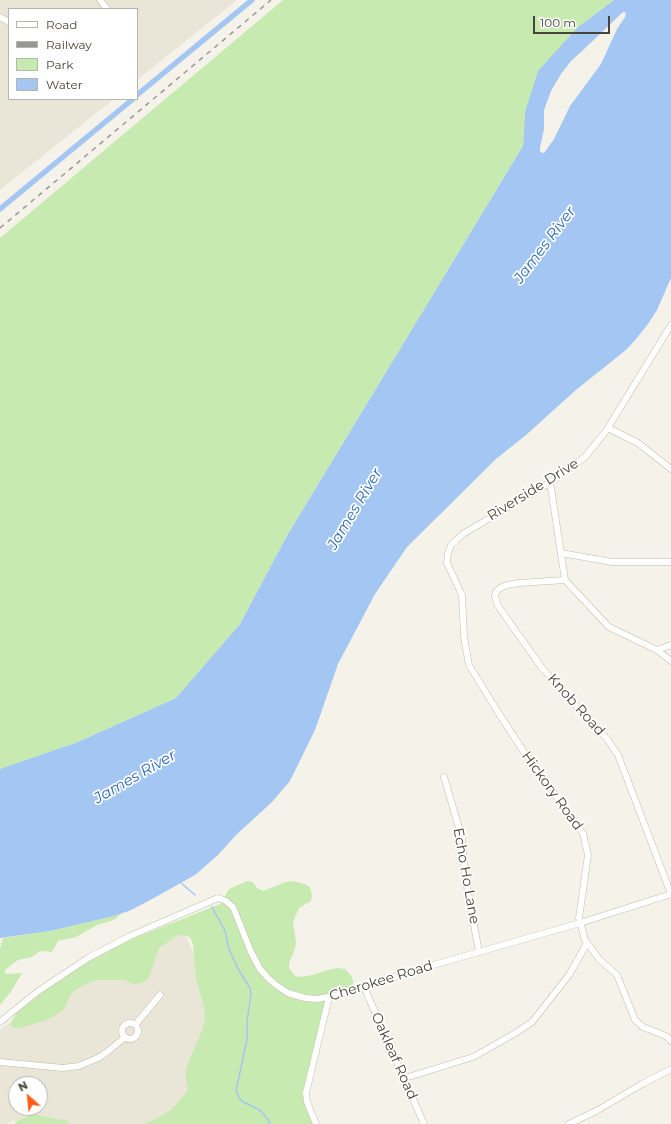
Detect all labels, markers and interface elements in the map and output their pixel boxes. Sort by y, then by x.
legend [8,8,138,100]
scale bar [535,8,612,34]
text: 100 m [540,15,576,30]
text: Road [46,17,77,32]
text: Railway [46,37,92,52]
text: Park [46,57,73,72]
text: Water [46,77,82,92]
water label: James River [510,203,580,287]
street label: Riverside Drive [484,455,582,525]
water label: James River [324,465,386,553]
street label: Knob Road [544,670,608,740]
water label: James River [91,746,179,808]
street label: Hickory Road [518,748,586,834]
street label: Echo Ho Lane [449,827,483,925]
street label: Cherokee Road [327,957,435,1005]
street label: Oakleaf Road [367,1010,421,1102]
north arrow [8,1076,48,1116]
text: N [16,1078,30,1094]

